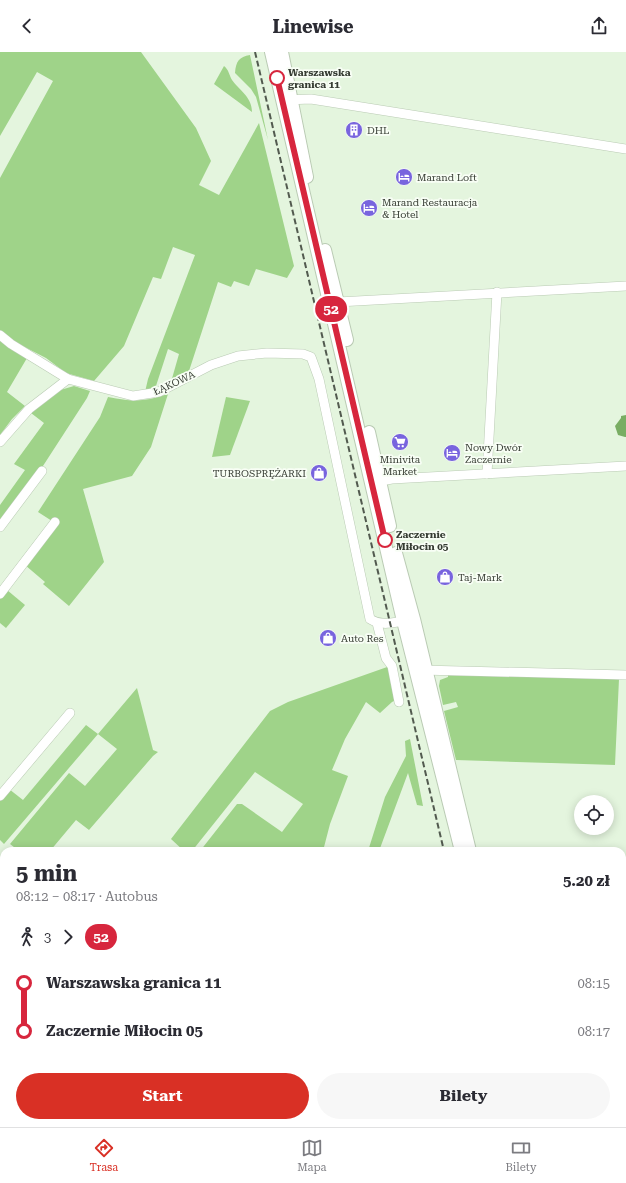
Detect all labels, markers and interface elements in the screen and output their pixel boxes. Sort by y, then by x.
icon: back [16,15,38,37]
icon: share [588,15,610,37]
text: Linewise [272,16,354,37]
place label: Warszawska granica 11 [287,67,351,90]
marker: Warszawska granica 11 [269,70,285,86]
building icon: DHL [344,120,364,140]
place label: DHL [367,125,389,136]
hotel icon: Marand Loft [394,167,414,187]
place label: Marand Loft [417,172,477,183]
place label: Marand Restauracja & Hotel [382,197,478,220]
hotel icon: Marand Restauracja & Hotel [359,198,379,218]
line badge: 52 [313,296,349,322]
text: 52 [323,301,339,317]
street label: ŁĄKOWA [151,369,197,397]
supermarket icon: Minivita Market [390,432,410,452]
place label: Nowy Dwór Zaczernie [465,442,522,465]
hotel icon: Nowy Dwór Zaczernie [442,443,462,463]
place label: Minivita Market [380,454,421,477]
shop icon: TURBOSPRĘŻARKI [309,463,329,483]
place label: TURBOSPRĘŻARKI [213,468,306,479]
place label: Zaczernie Miłocin 05 [396,529,449,552]
marker: Zaczernie Miłocin 05 [377,532,393,548]
shop icon: Taj-Mark [435,567,455,587]
place label: Taj-Mark [458,572,503,583]
shop icon: Auto Res [318,628,338,648]
place label: Auto Res [341,633,384,644]
map controls [574,795,614,835]
button: locate [574,795,614,835]
text: 5 min [16,861,77,886]
text: 5.20 zł [563,872,610,890]
text: 08:12 – 08:17 · Autobus [16,889,158,904]
icon: walk [16,926,38,948]
icon: forward [57,926,79,948]
text: 52 [93,929,109,945]
text: 3 [44,930,51,945]
text: Warszawska granica 11 [46,974,221,992]
text: 08:15 [578,976,610,991]
text: Zaczernie Miłocin 05 [46,1022,203,1040]
text: 08:17 [578,1024,610,1039]
button: Start [16,1073,309,1119]
button: Bilety [317,1073,610,1119]
tab: Trasa [89,1137,118,1174]
tab: Mapa [297,1137,327,1174]
tab: Bilety [506,1137,537,1174]

